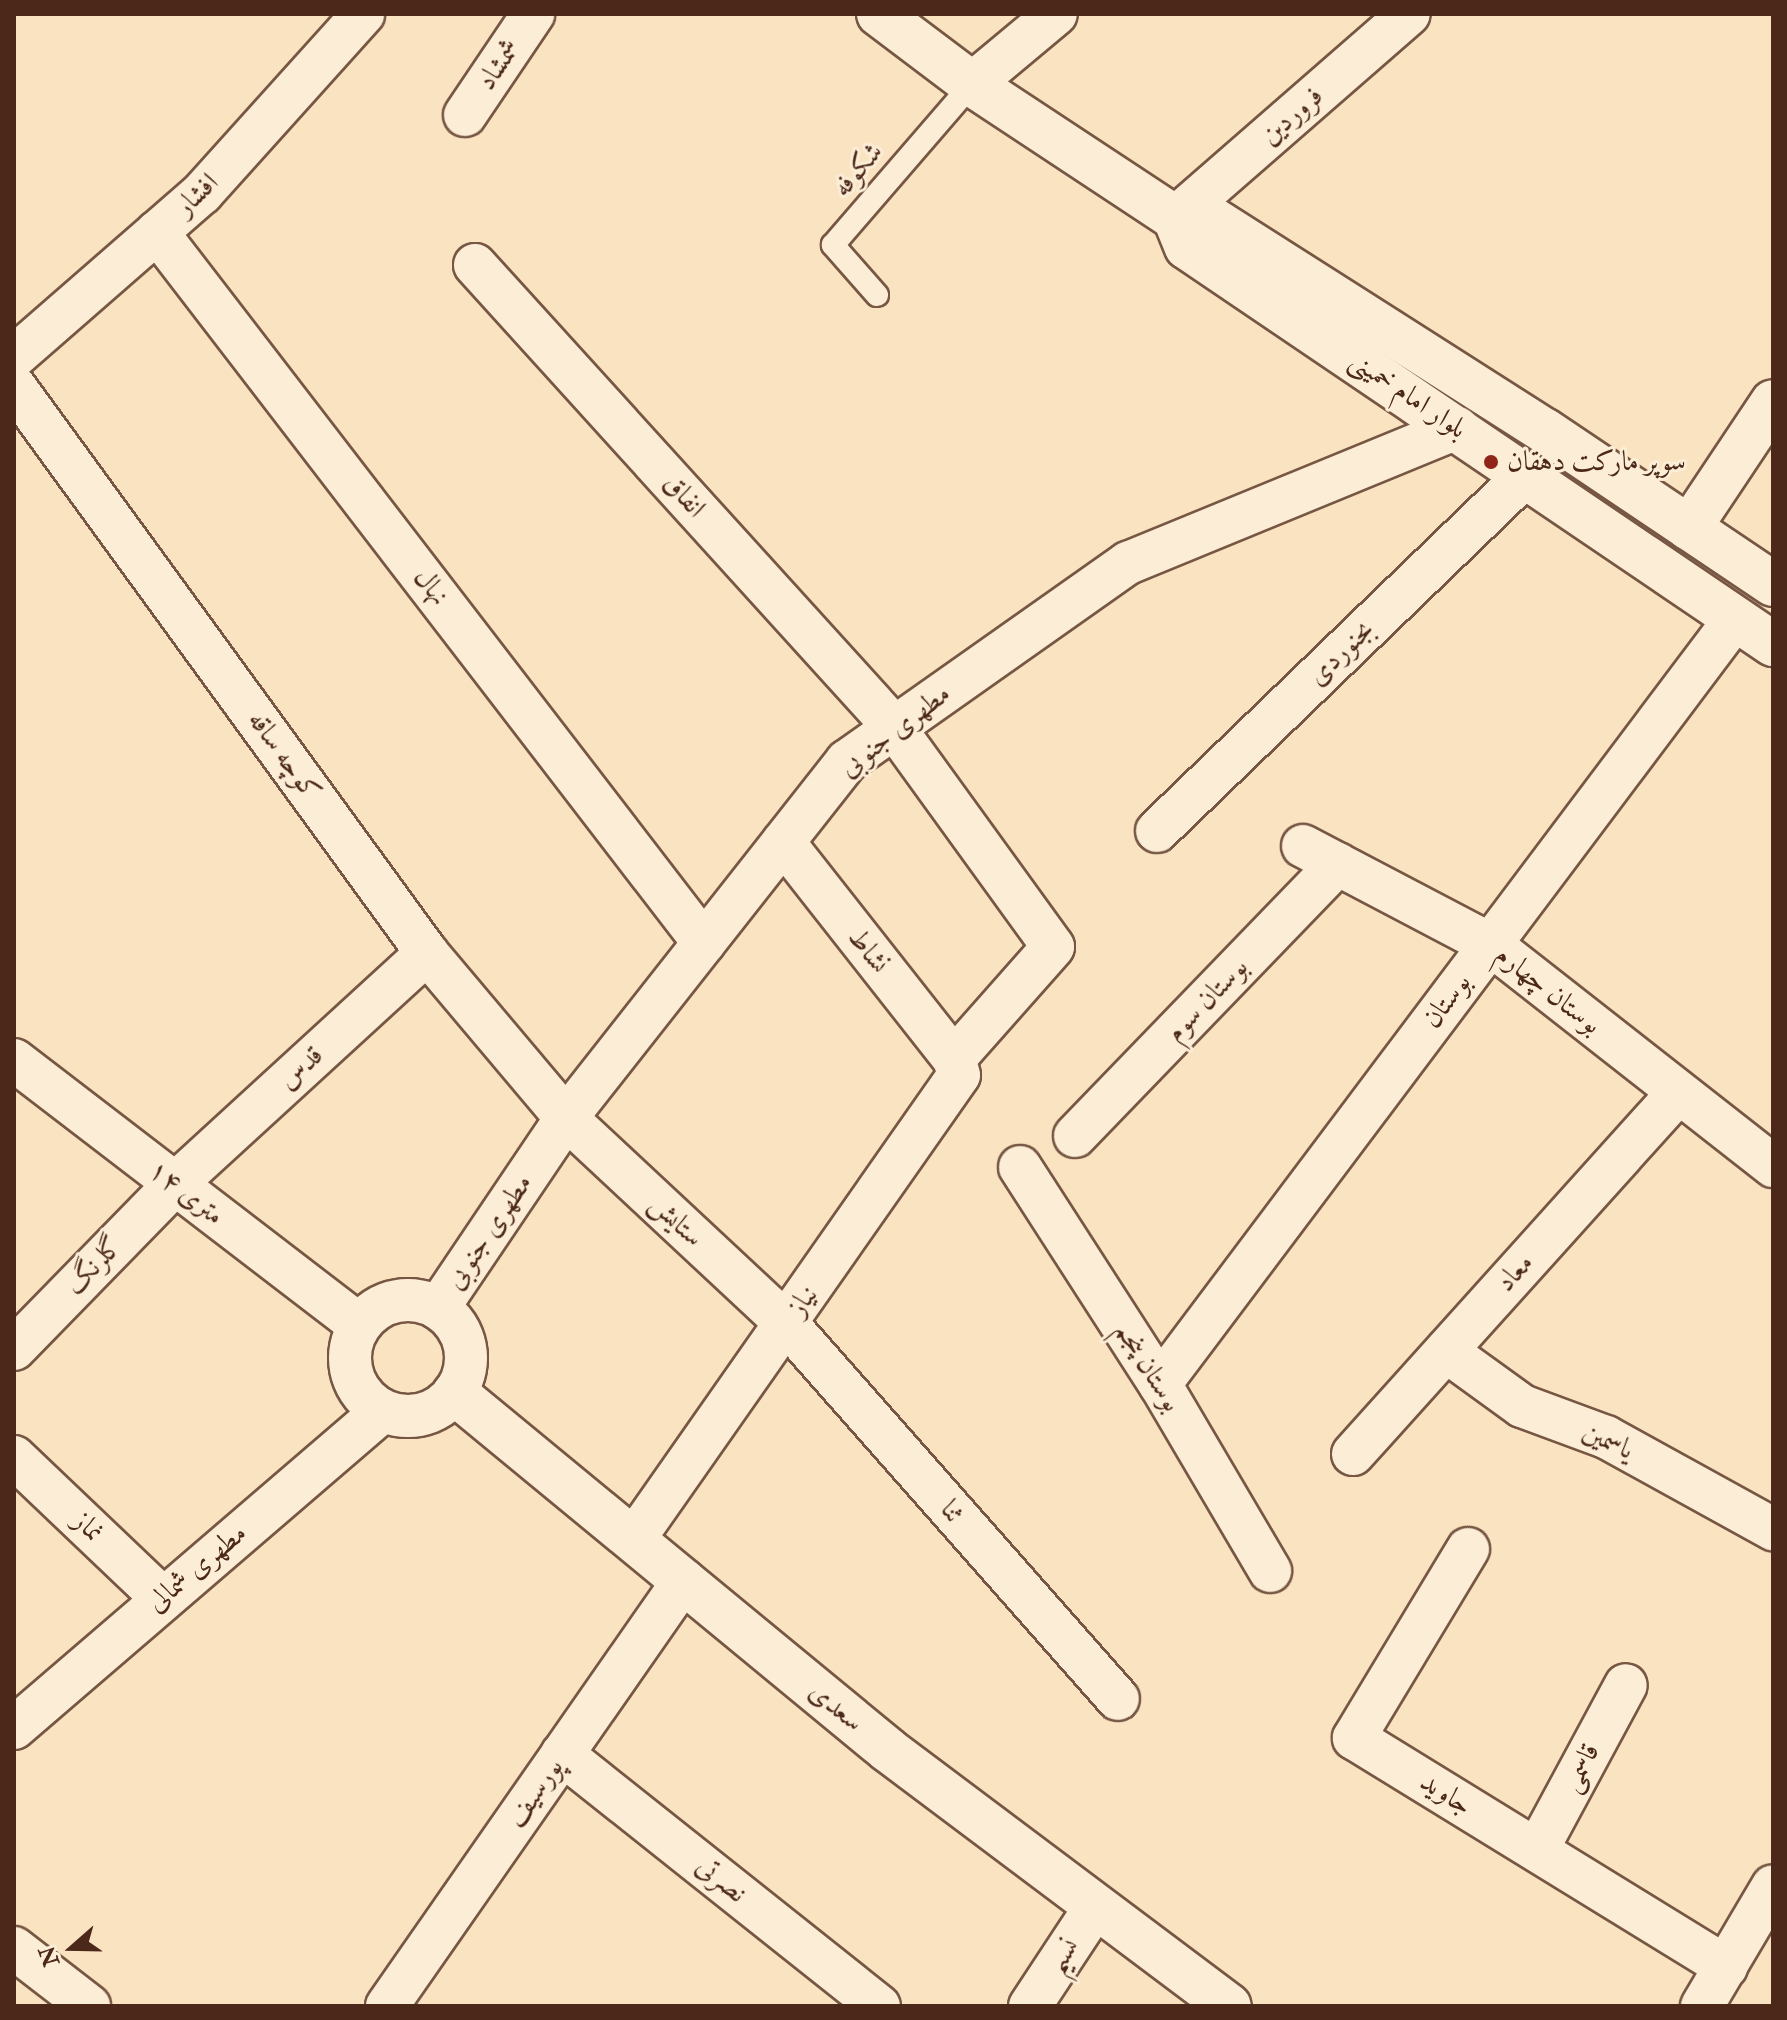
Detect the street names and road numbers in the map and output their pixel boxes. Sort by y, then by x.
street label: شمشاد [470,33,528,97]
street label: فروردین [1254,79,1330,153]
street label: شکوفه [825,136,891,204]
street label: افشار [168,166,226,224]
street label: بلوار امام خمینی [1343,344,1473,446]
street label: انفاق [656,467,712,525]
street label: نهال [406,562,456,612]
street label: بجنوردی [1301,613,1381,693]
street label: مطهری جنوبی [833,677,957,785]
street label: کوچه ساقه [240,705,328,807]
street label: نشاط [840,922,896,980]
street label: بوستان چهارم [1488,938,1608,1042]
street label: بوستان سوم [1159,951,1255,1049]
street label: بوستان [1415,967,1479,1035]
street label: قدس [271,1039,331,1097]
street label: متری ۱۴ [142,1153,230,1233]
street label: مطهری جنوبی [438,1168,540,1296]
street label: ستایش [642,1188,710,1254]
street label: گلرنگ [58,1230,130,1302]
street label: معاد [1489,1247,1541,1299]
street label: نیاز [781,1279,825,1323]
street label: بوستان پنجم [1107,1316,1189,1418]
street label: یاسمین [1577,1415,1639,1467]
street label: ثنا [933,1493,971,1531]
street label: نماز [66,1505,110,1549]
street label: مطهری شمالی [140,1517,254,1619]
street label: سعدی [802,1675,870,1739]
street label: قاسمی [1554,1738,1608,1798]
street label: پورسیف [499,1752,571,1834]
street label: جاوید [1414,1765,1478,1823]
street label: نصرتی [689,1849,753,1911]
street label: نسیم [1039,1932,1087,1980]

